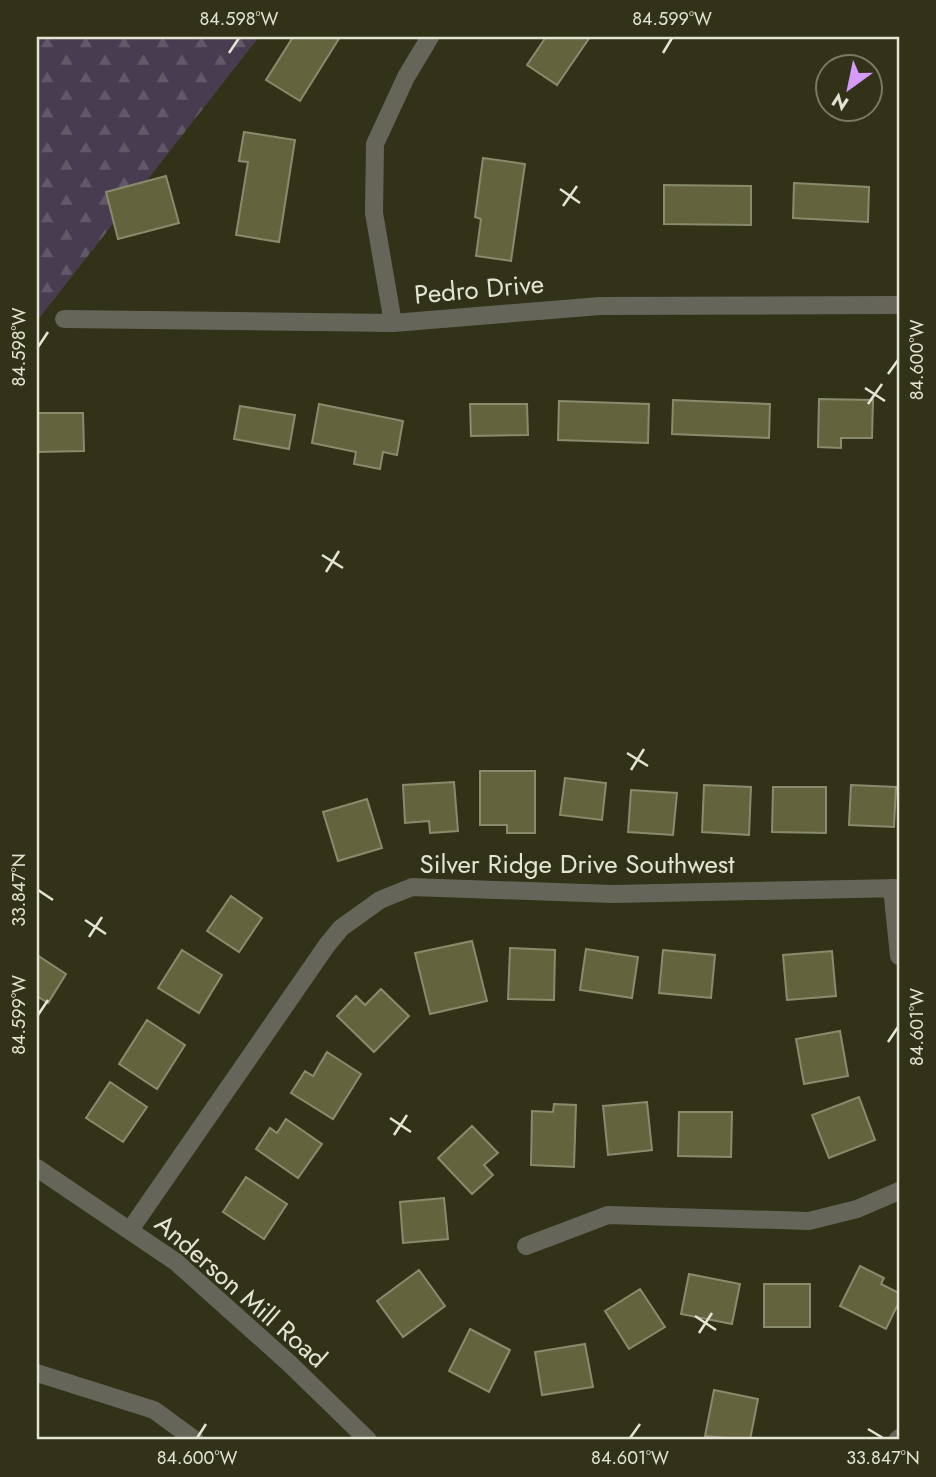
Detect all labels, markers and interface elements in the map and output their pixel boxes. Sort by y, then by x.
text: 84.598°W [200,6,279,32]
text: 84.599°W [632,6,712,32]
north arrow [814,52,884,122]
text: N [826,86,854,117]
street label: Pedro Drive [413,264,545,314]
text: 84.598°W [6,307,32,386]
text: 84.600°W [904,320,930,400]
street label: Silver Ridge Drive Southwest [419,845,735,883]
text: 33.847°N [6,853,32,927]
text: 84.599°W [6,975,32,1055]
text: 84.601°W [904,988,930,1066]
street label: Anderson Mill Road [146,1205,336,1377]
text: 84.600°W [157,1445,237,1471]
text: 84.601°W [591,1445,669,1471]
text: 33.847°N [846,1445,920,1471]

